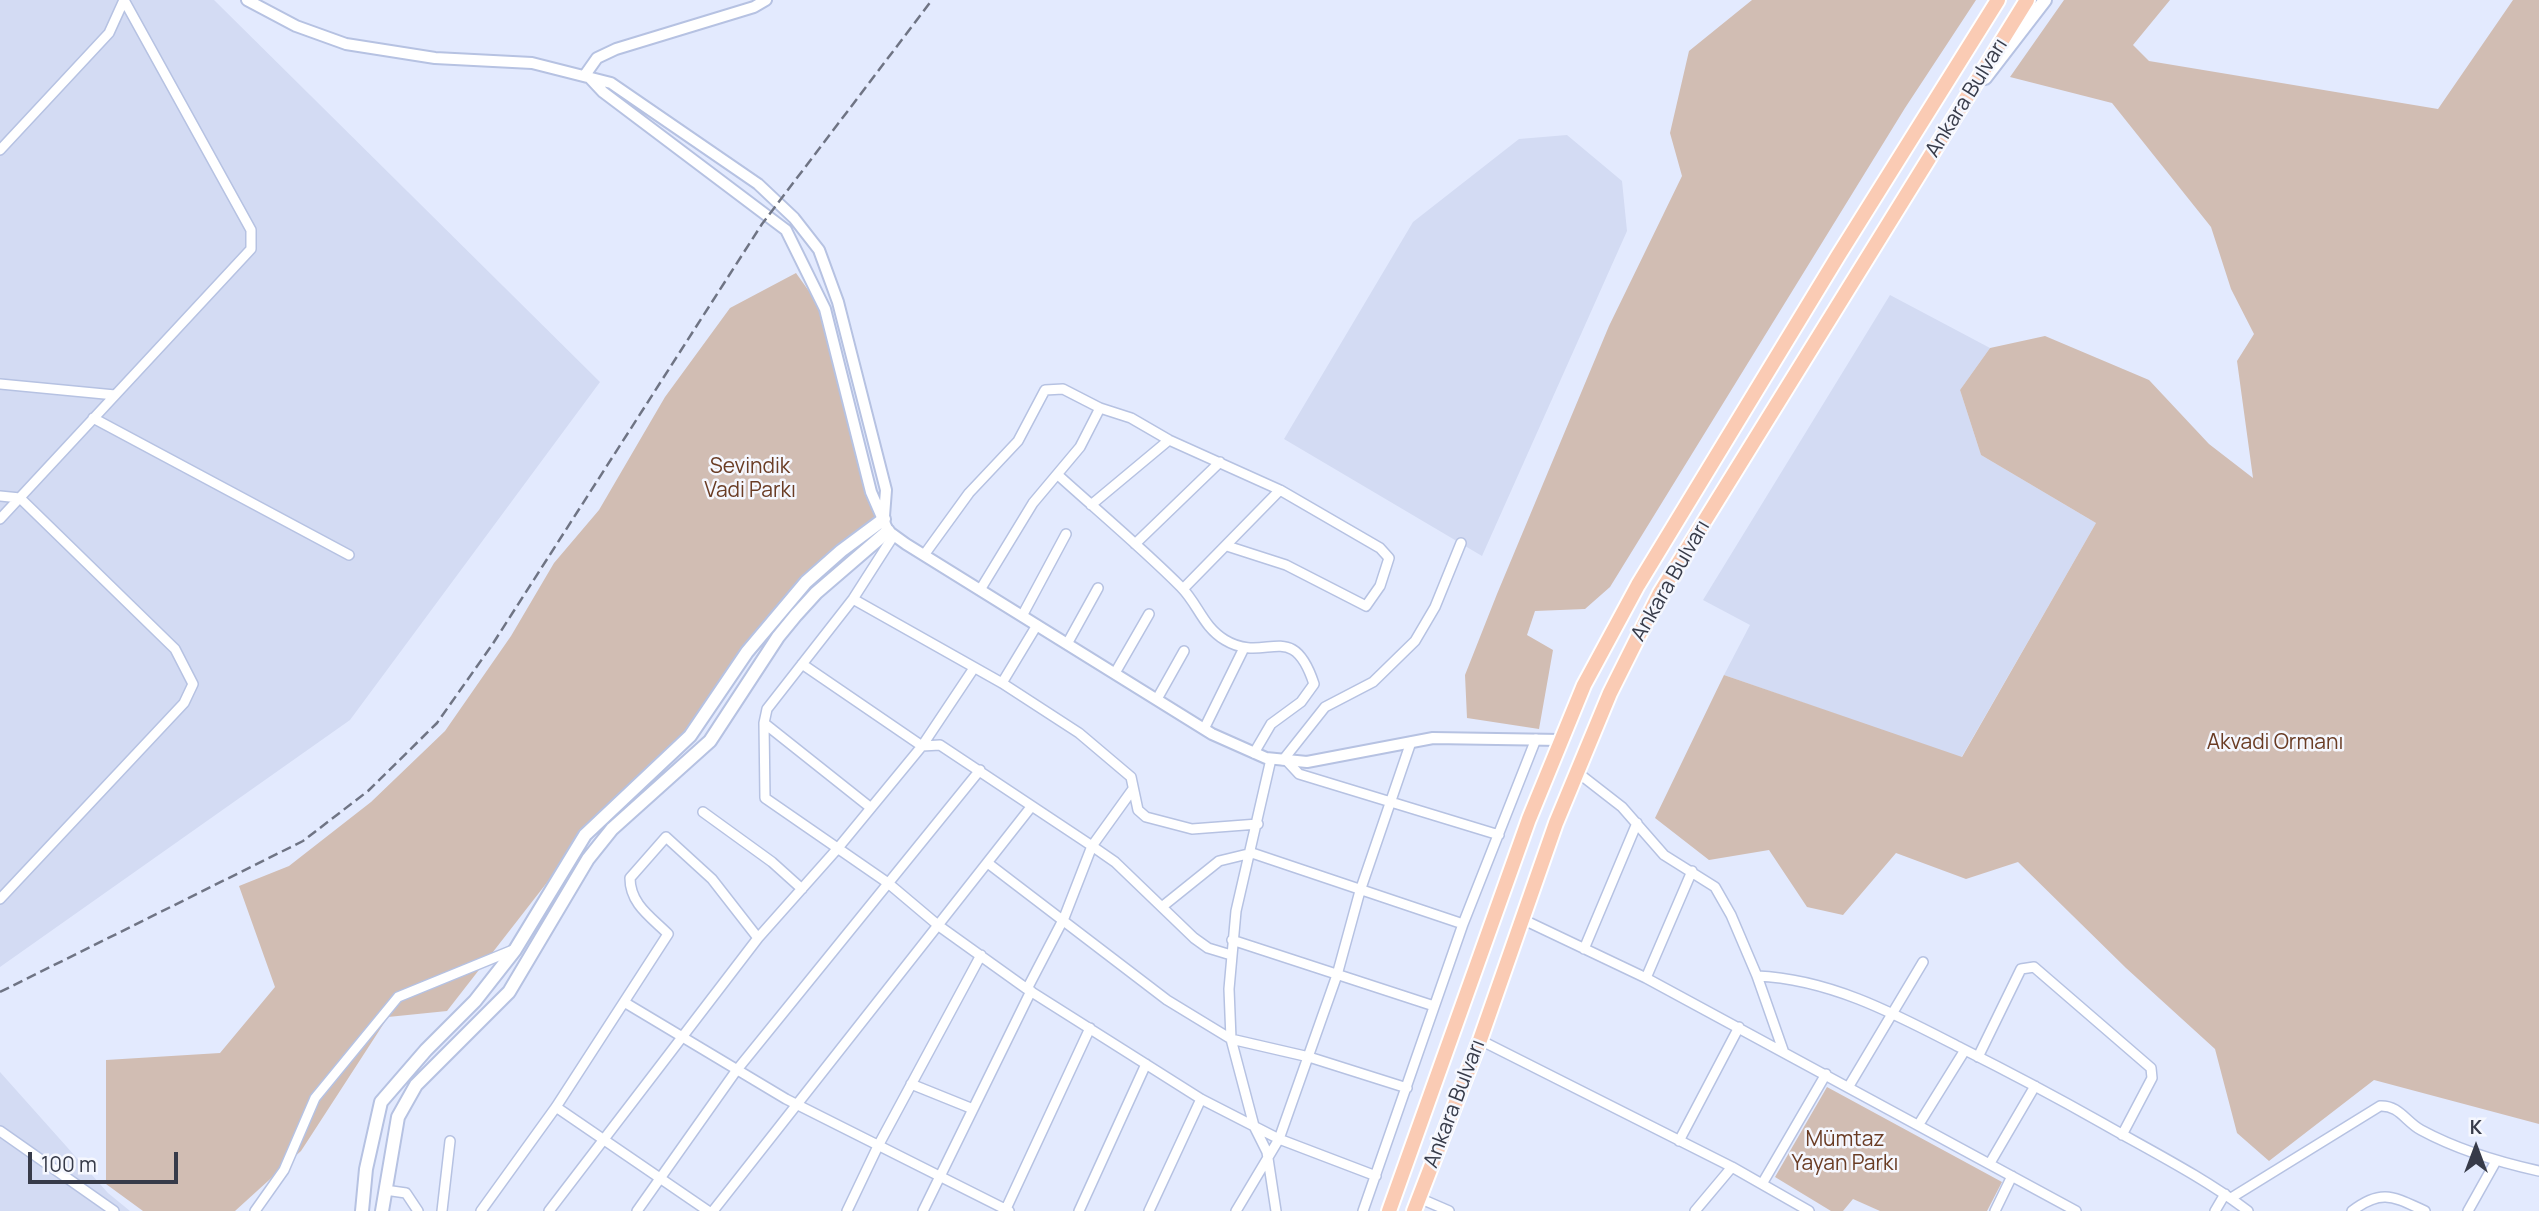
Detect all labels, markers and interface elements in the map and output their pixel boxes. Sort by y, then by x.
street label: Ankara Bulvarı [1920,34,2014,162]
park label: Sevindik Vadi Parkı [704,454,796,504]
street label: Ankara Bulvarı [1626,516,1716,646]
park label: Akvadi Ormanı [2207,730,2343,756]
street label: Ankara Bulvarı [1419,1036,1491,1172]
north arrow [2441,1113,2511,1183]
text: K [2470,1114,2482,1140]
park label: Mümtaz Yayan Parkı [1792,1127,1898,1177]
scale bar [32,1138,182,1182]
text: 100 m [41,1150,97,1178]

